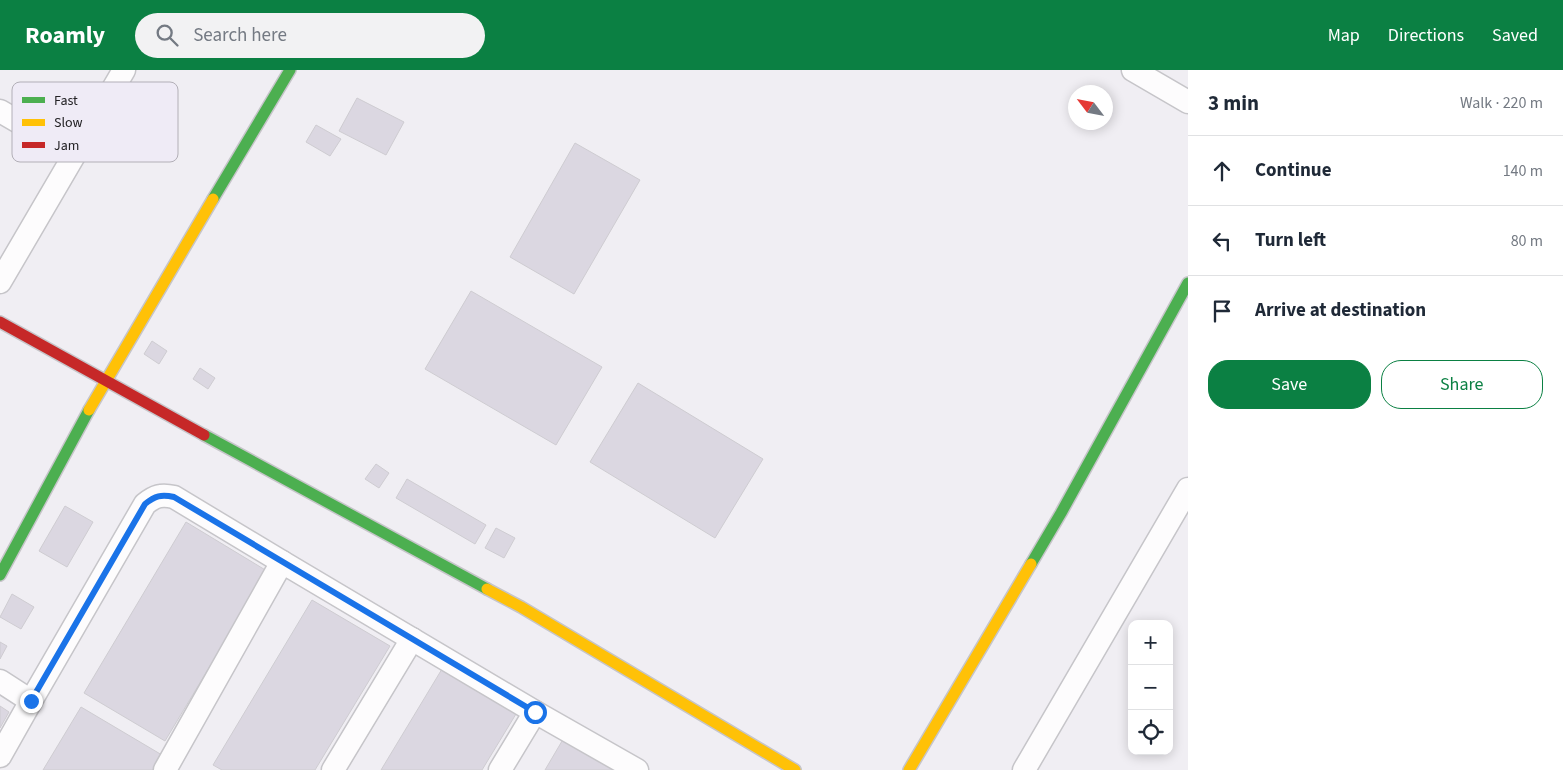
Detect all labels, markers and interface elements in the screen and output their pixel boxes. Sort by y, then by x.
search box [135,13,485,58]
text: Roamly [25,18,105,53]
icon: search [153,21,181,49]
text: Search here [193,22,287,49]
text: Map [1328,23,1360,48]
text: Directions [1388,23,1464,48]
text: Saved [1492,23,1538,48]
legend [12,82,178,162]
north arrow [1068,85,1113,130]
text: 3 min [1208,88,1259,118]
text: Fast [54,91,78,111]
text: Walk · 220 m [1460,92,1543,114]
text: Slow [54,113,83,133]
text: Jam [54,136,79,156]
icon: ahead [1208,157,1236,185]
text: Continue [1255,157,1332,184]
text: 140 m [1503,160,1543,182]
icon: left [1208,227,1236,255]
text: Turn left [1255,227,1326,254]
text: 80 m [1511,230,1543,252]
icon: arrive [1208,297,1236,325]
text: Arrive at destination [1255,297,1426,324]
button: Save [1208,360,1371,409]
button: Share [1381,360,1543,409]
map controls [1128,620,1173,755]
button: + [1128,620,1173,665]
button: − [1128,665,1173,710]
route end [20,690,43,713]
route start [524,701,547,724]
button: locate [1128,710,1173,755]

